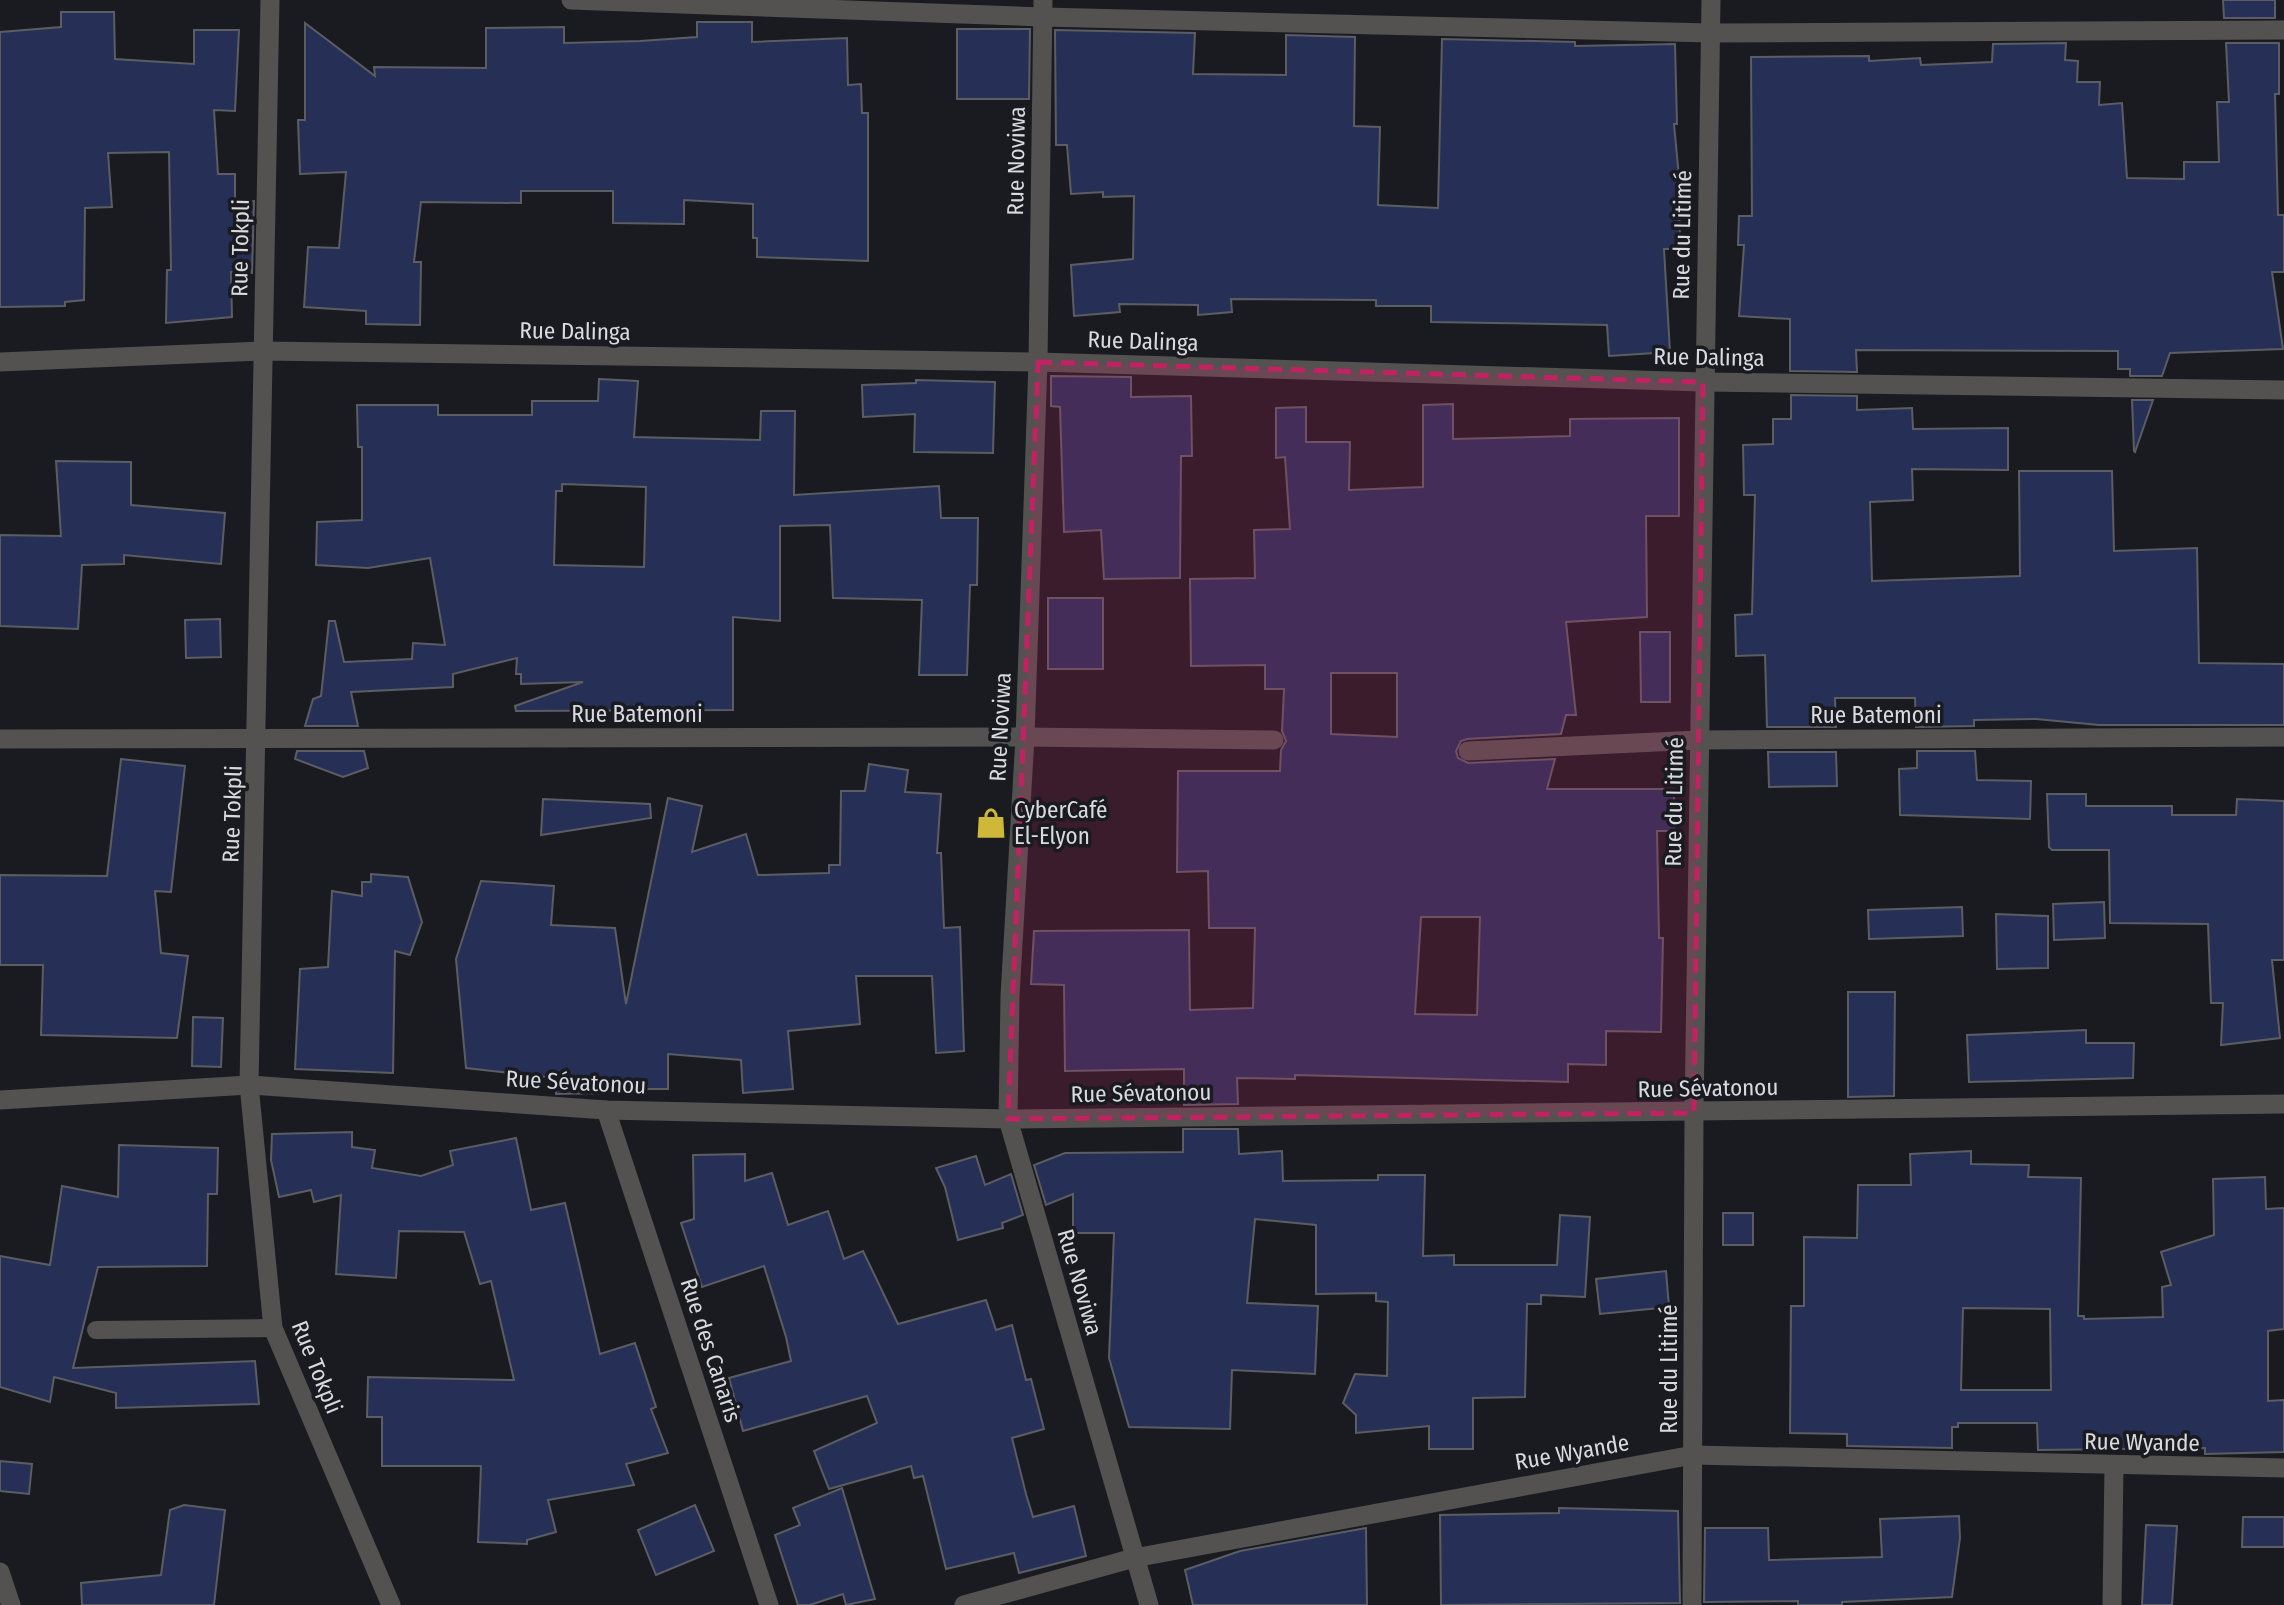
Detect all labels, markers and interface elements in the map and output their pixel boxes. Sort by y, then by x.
street label: Rue Noviwa [1001,106,1031,216]
street label: Rue du Litimé [1667,170,1697,300]
street label: Rue Tokpli [225,199,255,297]
street label: Rue Dalinga [519,316,631,346]
street label: Rue Dalinga [1087,325,1199,357]
street label: Rue Dalinga [1653,342,1765,372]
street label: Rue Noviwa [983,672,1017,782]
street label: Rue Batemoni [571,700,703,728]
street label: Rue Batemoni [1810,701,1942,729]
street label: Rue du Litimé [1659,737,1689,867]
street label: Rue Tokpli [216,765,248,863]
place label: CyberCafé El-Elyon [1014,796,1107,850]
shop icon: CyberCafé El-Elyon [974,806,1008,840]
street label: Rue Sévatonou [505,1064,647,1100]
street label: Rue Sévatonou [1637,1073,1779,1103]
street label: Rue Sévatonou [1070,1078,1212,1108]
street label: Rue Noviwa [1051,1226,1109,1338]
street label: Rue des Canaris [675,1274,748,1426]
street label: Rue du Litimé [1655,1304,1683,1434]
street label: Rue Tokpli [286,1316,348,1418]
street label: Rue Wyande [2084,1427,2200,1457]
street label: Rue Wyande [1513,1428,1631,1476]

